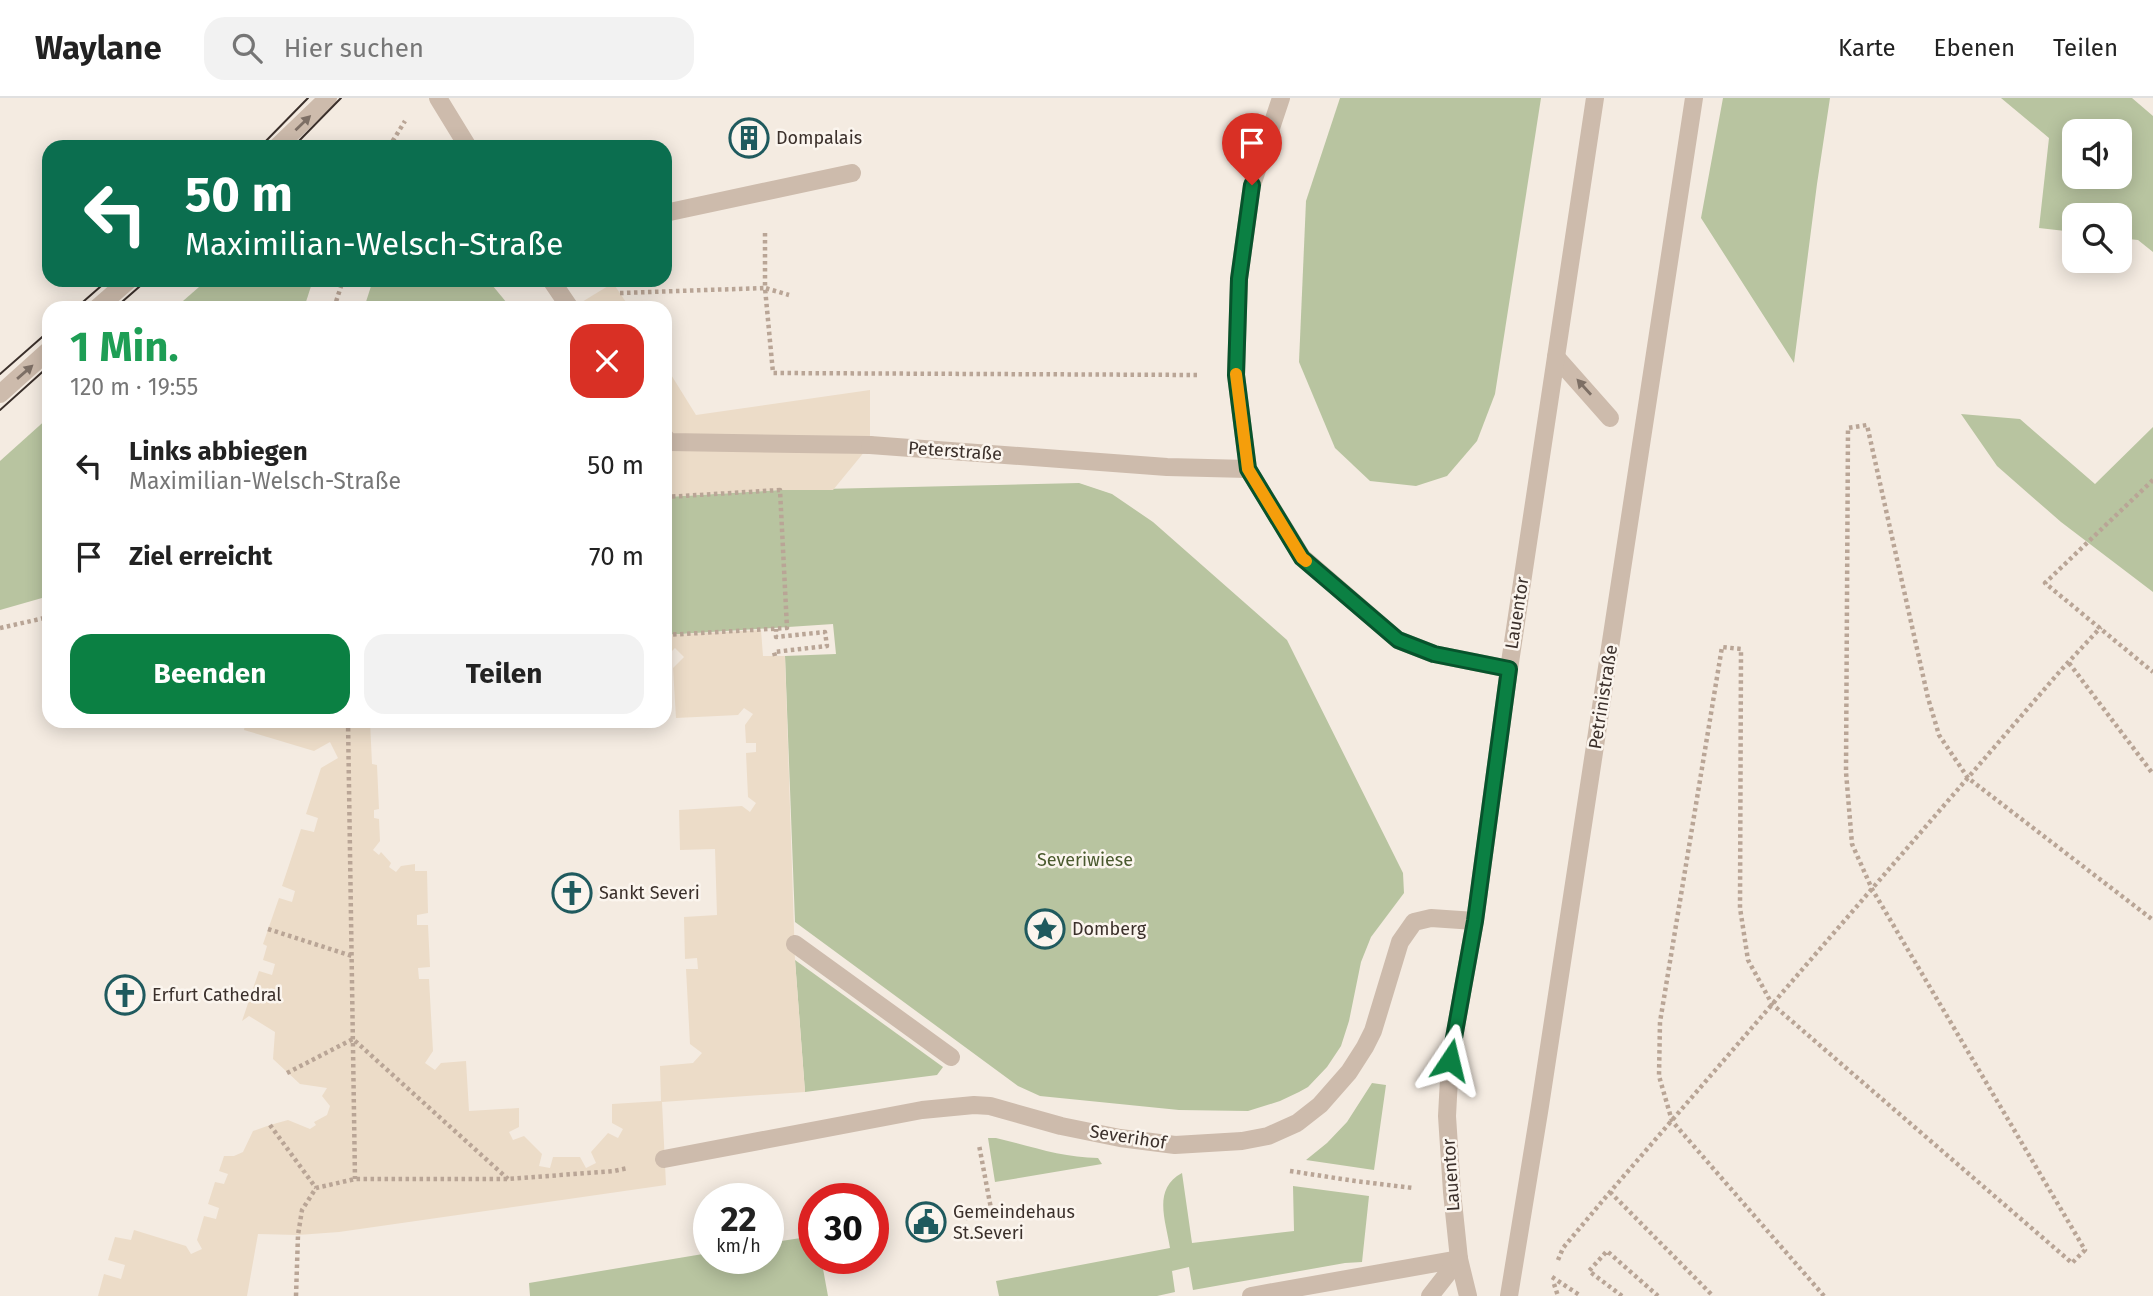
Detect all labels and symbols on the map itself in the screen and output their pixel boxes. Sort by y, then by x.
pin [1222,113,1282,185]
one-way arrow [294,115,311,131]
building icon: Dompalais [728,117,770,159]
place label: Dompalais [776,127,862,149]
one-way arrow [16,365,33,380]
one-way arrow [1576,379,1592,396]
street label: Peterstraße [907,437,1003,465]
street label: Lauentor [1500,575,1534,651]
street label: Petrinistraße [1584,643,1622,751]
park label: Severiwiese [1037,849,1133,871]
church icon: Sankt Severi [551,872,593,914]
place label: Sankt Severi [599,882,700,904]
place icon: Domberg [1024,908,1066,950]
place label: Domberg [1072,918,1147,940]
church icon: Erfurt Cathedral [104,974,146,1016]
place label: Erfurt Cathedral [152,984,282,1006]
position arrow [1413,1023,1487,1097]
street label: Severihof [1088,1120,1170,1154]
street label: Lauentor [1437,1138,1465,1212]
speed limit sign: 30 [798,1183,889,1274]
public building icon: Gemeindehaus St.Severi [905,1201,947,1243]
place label: Gemeindehaus St.Severi [953,1201,1075,1244]

